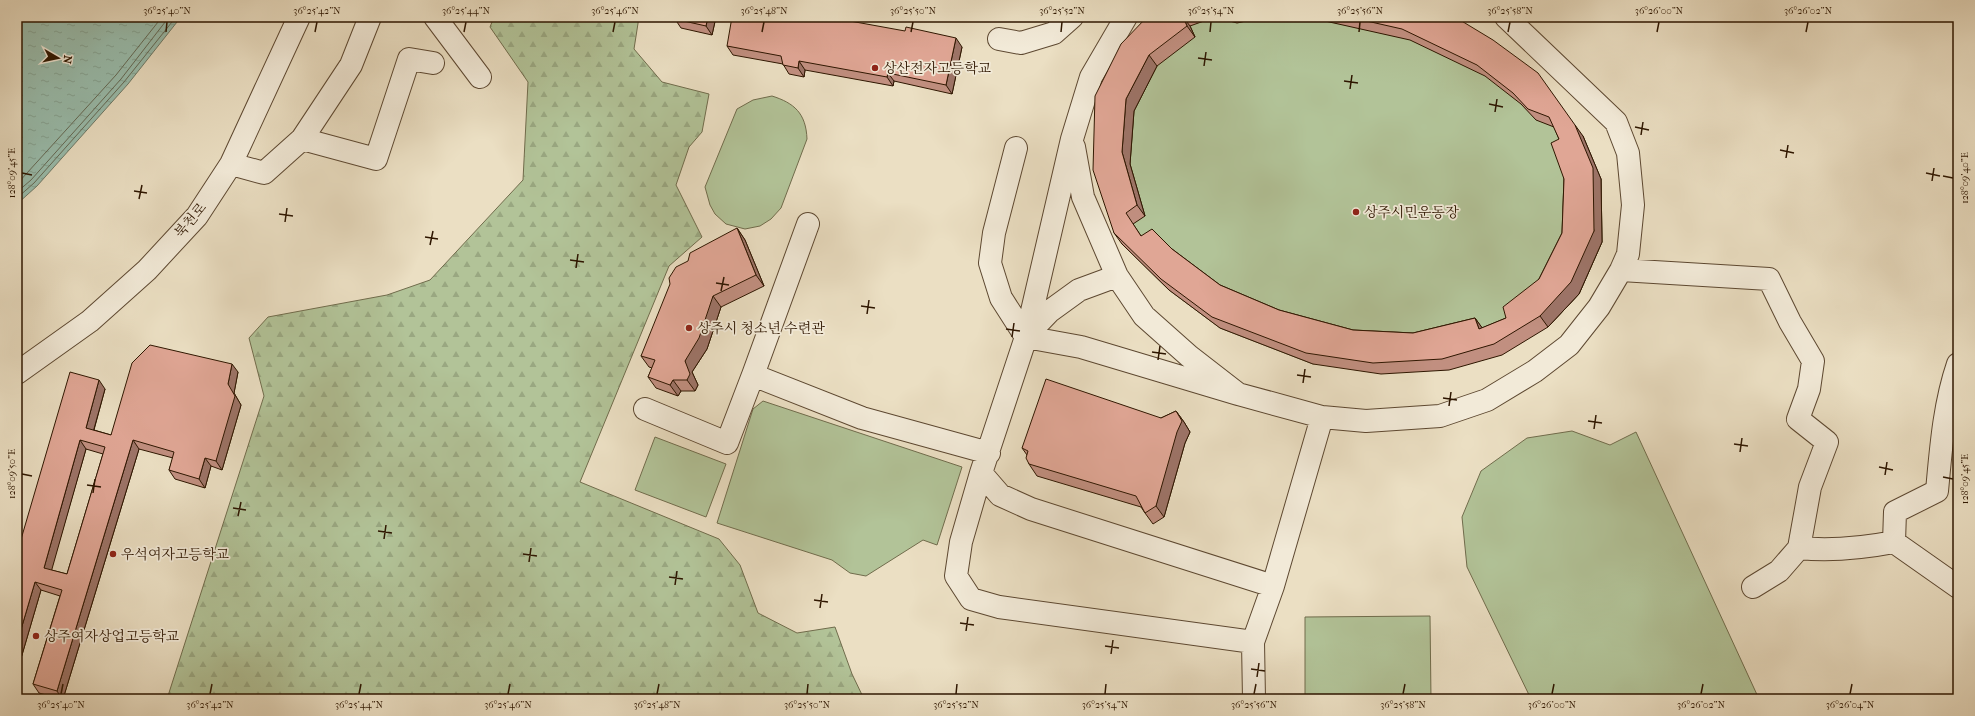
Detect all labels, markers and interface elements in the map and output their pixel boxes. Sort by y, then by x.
text: 36°25'40"N [143,5,191,17]
text: 36°25'42"N [293,5,341,17]
text: 36°25'44"N [442,5,490,17]
text: 36°25'46"N [591,5,639,17]
text: 36°25'48"N [740,5,788,17]
text: 36°25'50"N [890,5,936,17]
text: 36°25'52"N [1039,5,1085,17]
text: 36°25'54"N [1188,5,1235,17]
text: 36°25'56"N [1337,5,1383,17]
text: 36°25'58"N [1487,5,1533,17]
text: 36°26'00"N [1635,5,1684,17]
text: 36°26'02"N [1784,5,1832,17]
north arrow [38,38,78,78]
text: N [60,54,74,65]
place label: 상산전자고등학교 [883,60,992,77]
marker: 상산전자고등학교 [870,63,880,73]
text: 128°09'45"E [6,148,18,198]
text: 128°09'40"E [1959,152,1971,204]
street label: 북천로 [171,199,210,241]
place label: 상주시민운동장 [1364,204,1459,221]
marker: 상주시민운동장 [1351,207,1361,217]
place label: 상주시 청소년 수련관 [697,320,825,337]
marker: 상주시 청소년 수련관 [684,323,694,333]
text: 128°09'50"E [6,449,18,499]
text: 128°09'45"E [1959,454,1971,504]
place label: 우석여자고등학교 [121,546,230,563]
marker: 우석여자고등학교 [108,549,118,559]
place label: 상주여자상업고등학교 [44,628,180,645]
marker: 상주여자상업고등학교 [31,631,41,641]
text: 36°25'40"N [37,699,85,711]
text: 36°25'42"N [186,699,234,711]
text: 36°25'44"N [335,699,383,711]
text: 36°25'46"N [484,699,532,711]
text: 36°25'48"N [633,699,681,711]
text: 36°25'50"N [784,699,830,711]
text: 36°25'52"N [933,699,979,711]
text: 36°25'54"N [1082,699,1129,711]
text: 36°25'56"N [1231,699,1277,711]
text: 36°25'58"N [1380,699,1426,711]
text: 36°26'00"N [1528,699,1577,711]
text: 36°26'02"N [1677,699,1725,711]
text: 36°26'04"N [1826,699,1875,711]

